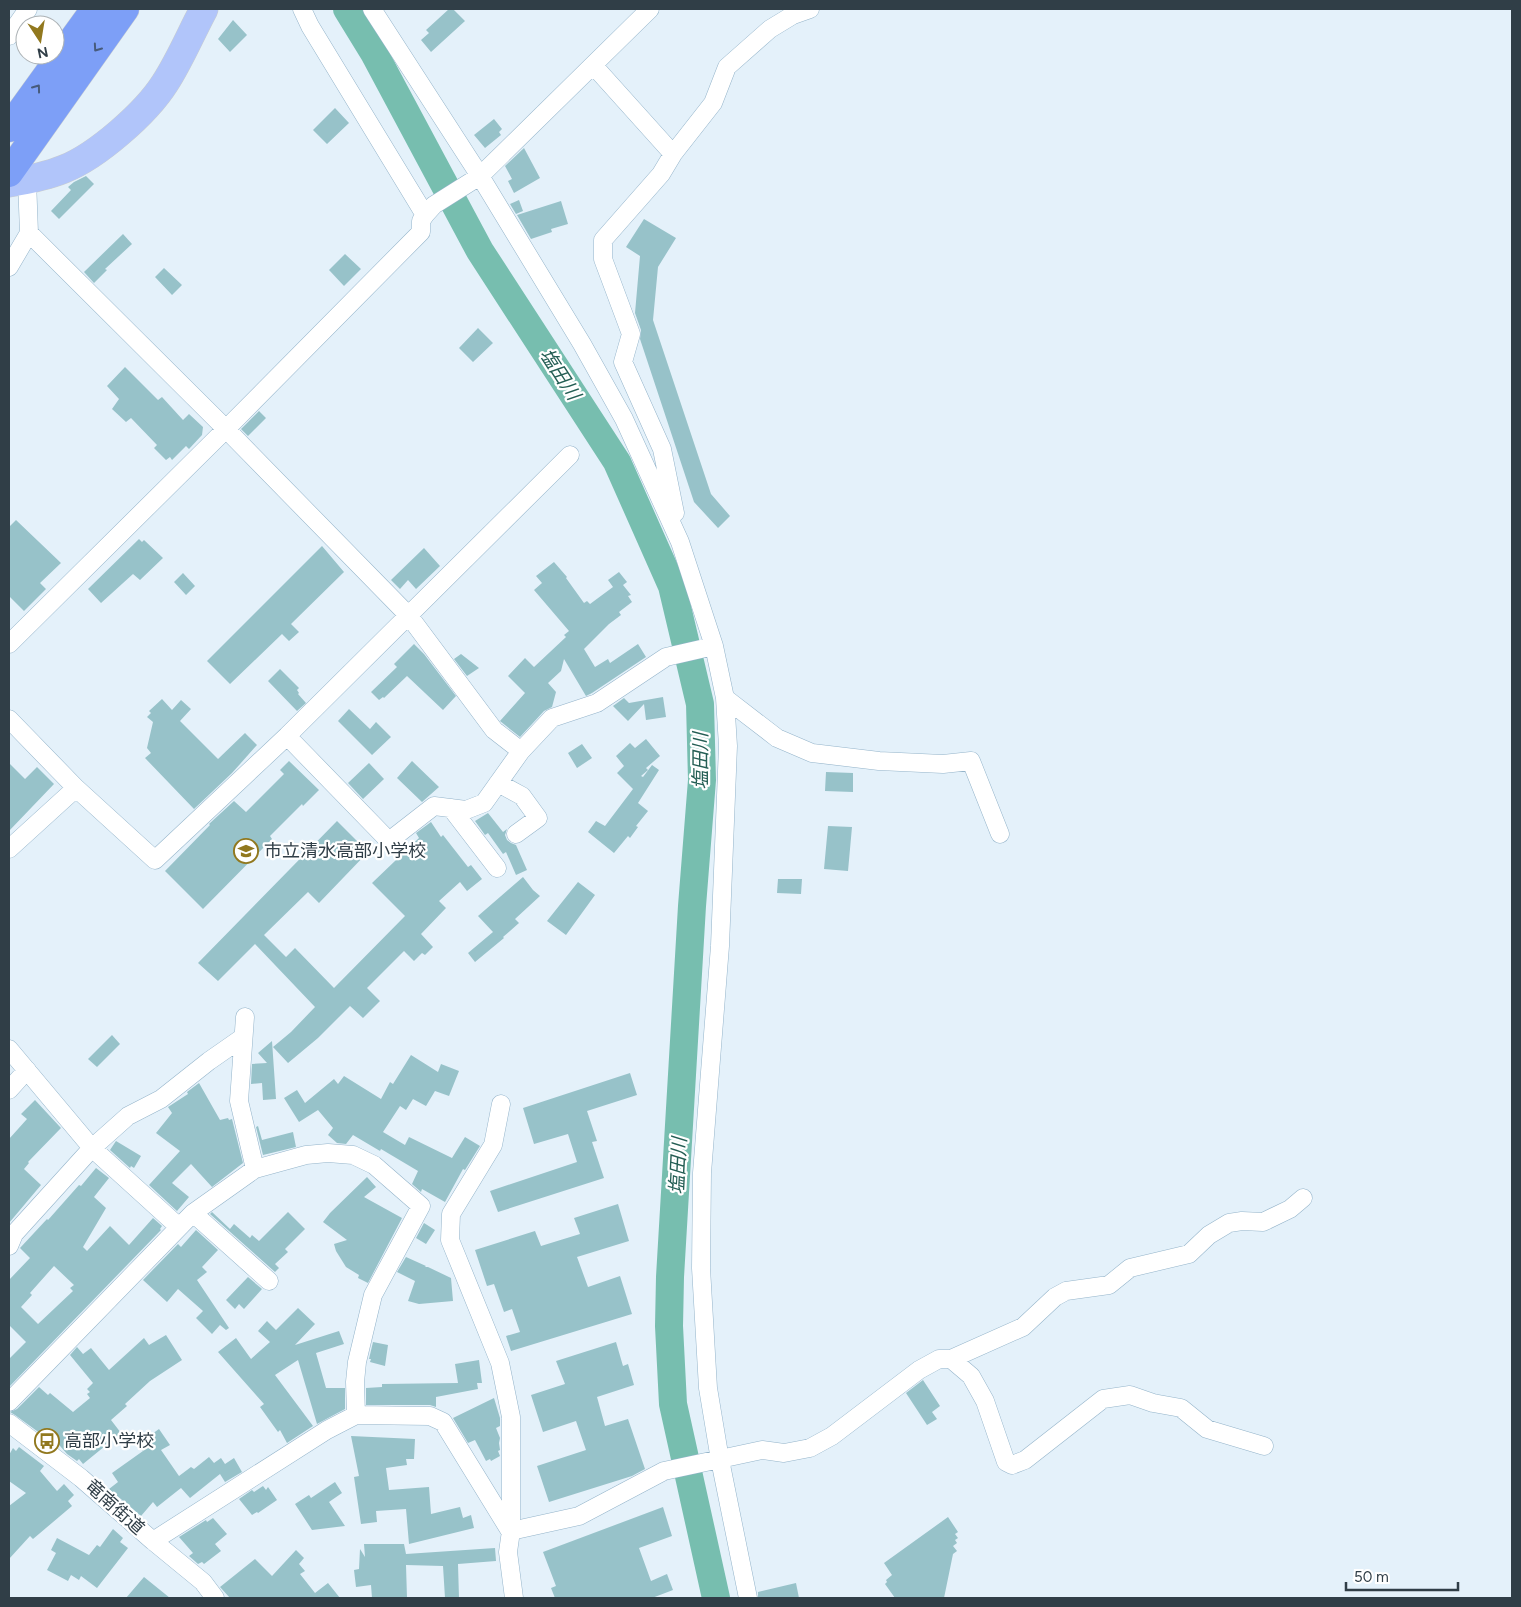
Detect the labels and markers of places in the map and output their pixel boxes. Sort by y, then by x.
school or university icon: 市立清水高部小学校 [233,838,259,864]
place label: 市立清水高部小学校 [264,840,426,862]
bus stop icon: 高部小学校 [34,1428,60,1454]
place label: 高部小学校 [64,1430,154,1452]

